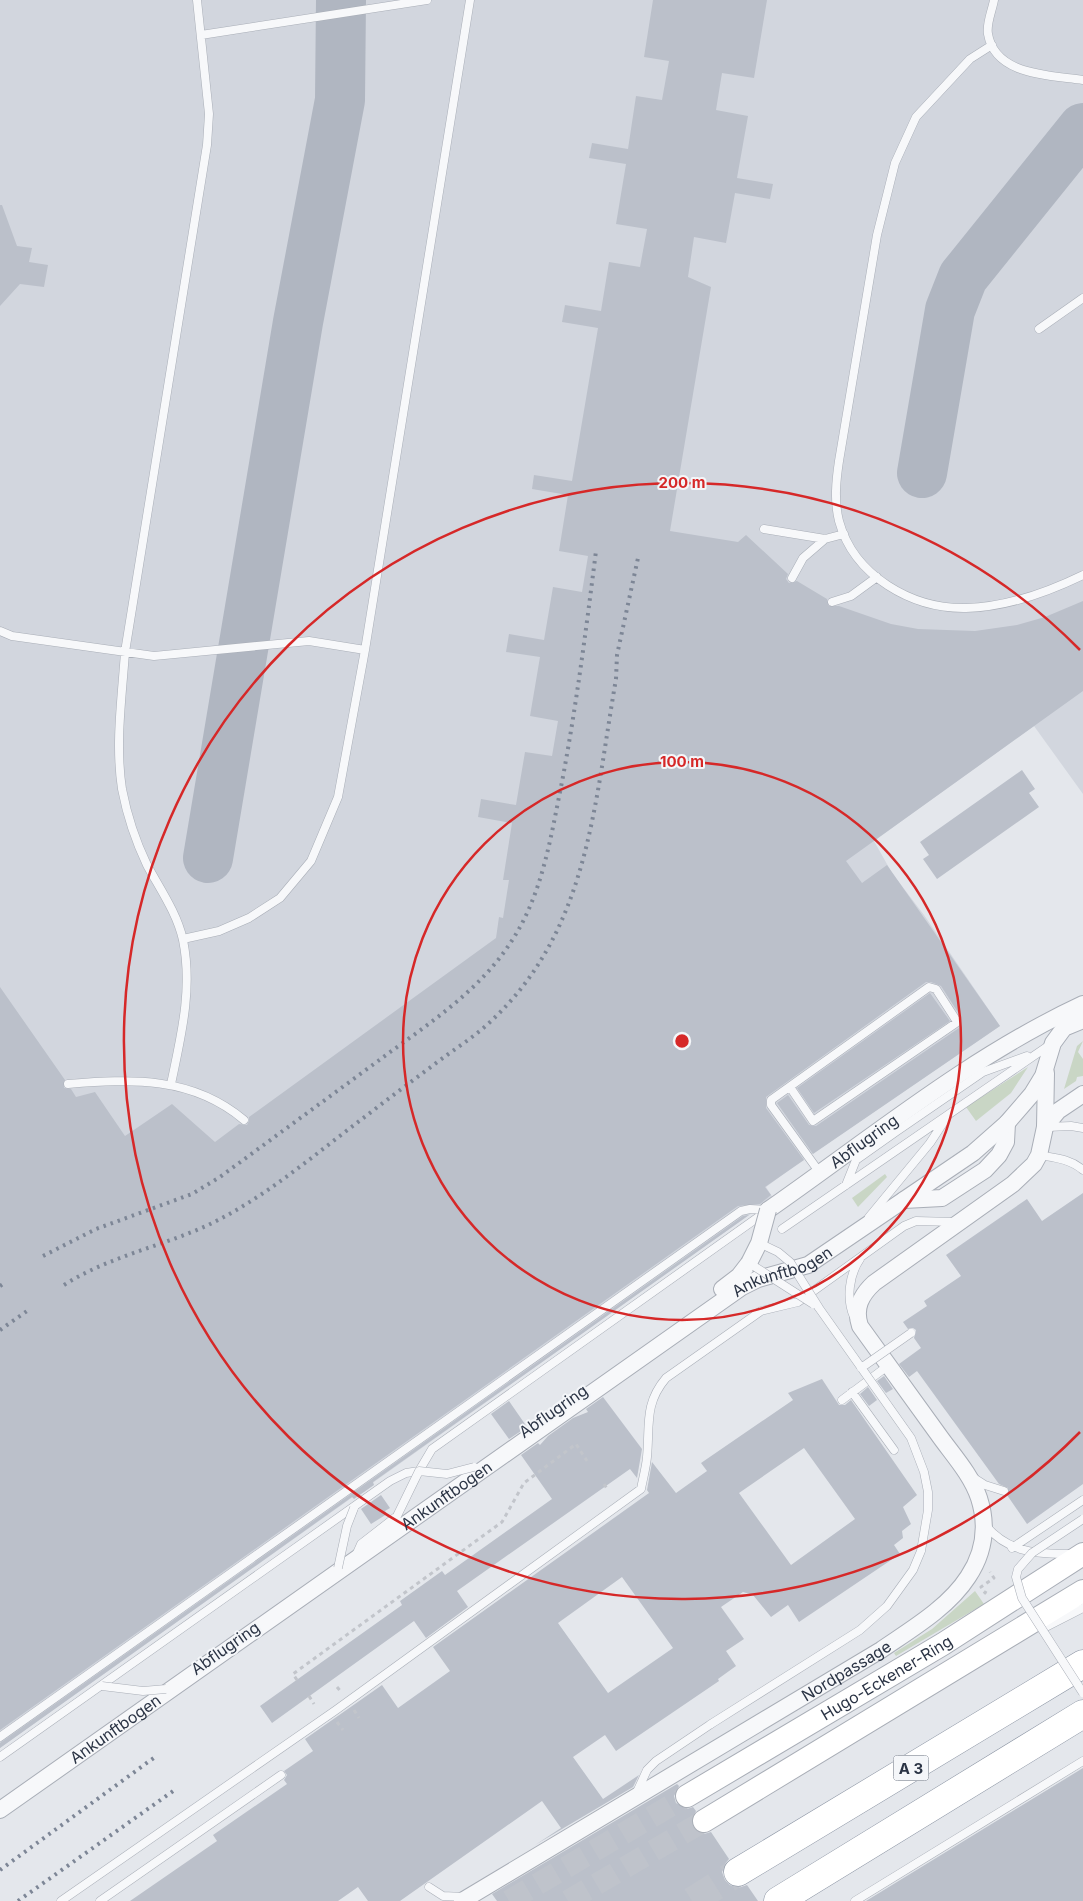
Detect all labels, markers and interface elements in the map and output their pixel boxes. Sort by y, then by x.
text: 200 m [659,473,705,492]
text: 100 m [660,752,704,771]
centre of rings [673,1032,691,1050]
street label: Abflugring [826,1110,902,1173]
street label: Ankunftbogen [728,1242,836,1301]
street label: Abflugring [515,1380,591,1442]
street label: Ankunftbogen [397,1457,496,1534]
street label: Abflugring [187,1617,263,1679]
street label: Hugo-Eckener-Ring [817,1631,956,1724]
street label: Nordpassage [798,1636,895,1705]
street label: Ankunftbogen [66,1690,165,1768]
road number: A 3 [894,1756,928,1780]

